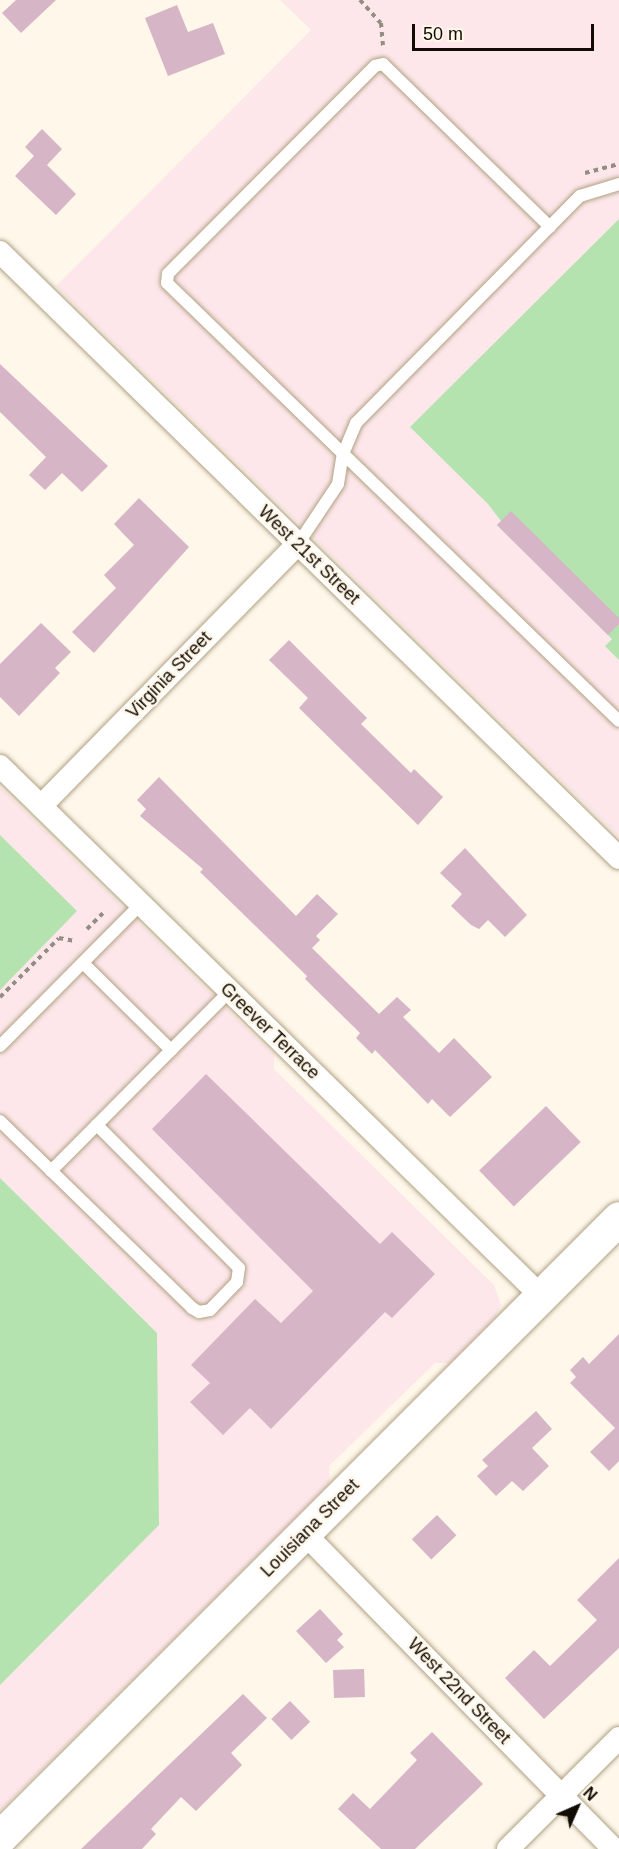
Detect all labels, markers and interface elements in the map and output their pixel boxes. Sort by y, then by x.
scale bar [415,12,596,50]
text: 50 m [423,24,463,44]
street label: West 21st Street [254,501,364,609]
street label: Virginia Street [122,627,216,723]
street label: Greever Terrace [216,978,324,1084]
street label: Louisiana Street [256,1474,364,1582]
street label: West 22nd Street [403,1634,515,1748]
north arrow [547,1777,607,1837]
text: N [580,1784,600,1804]

